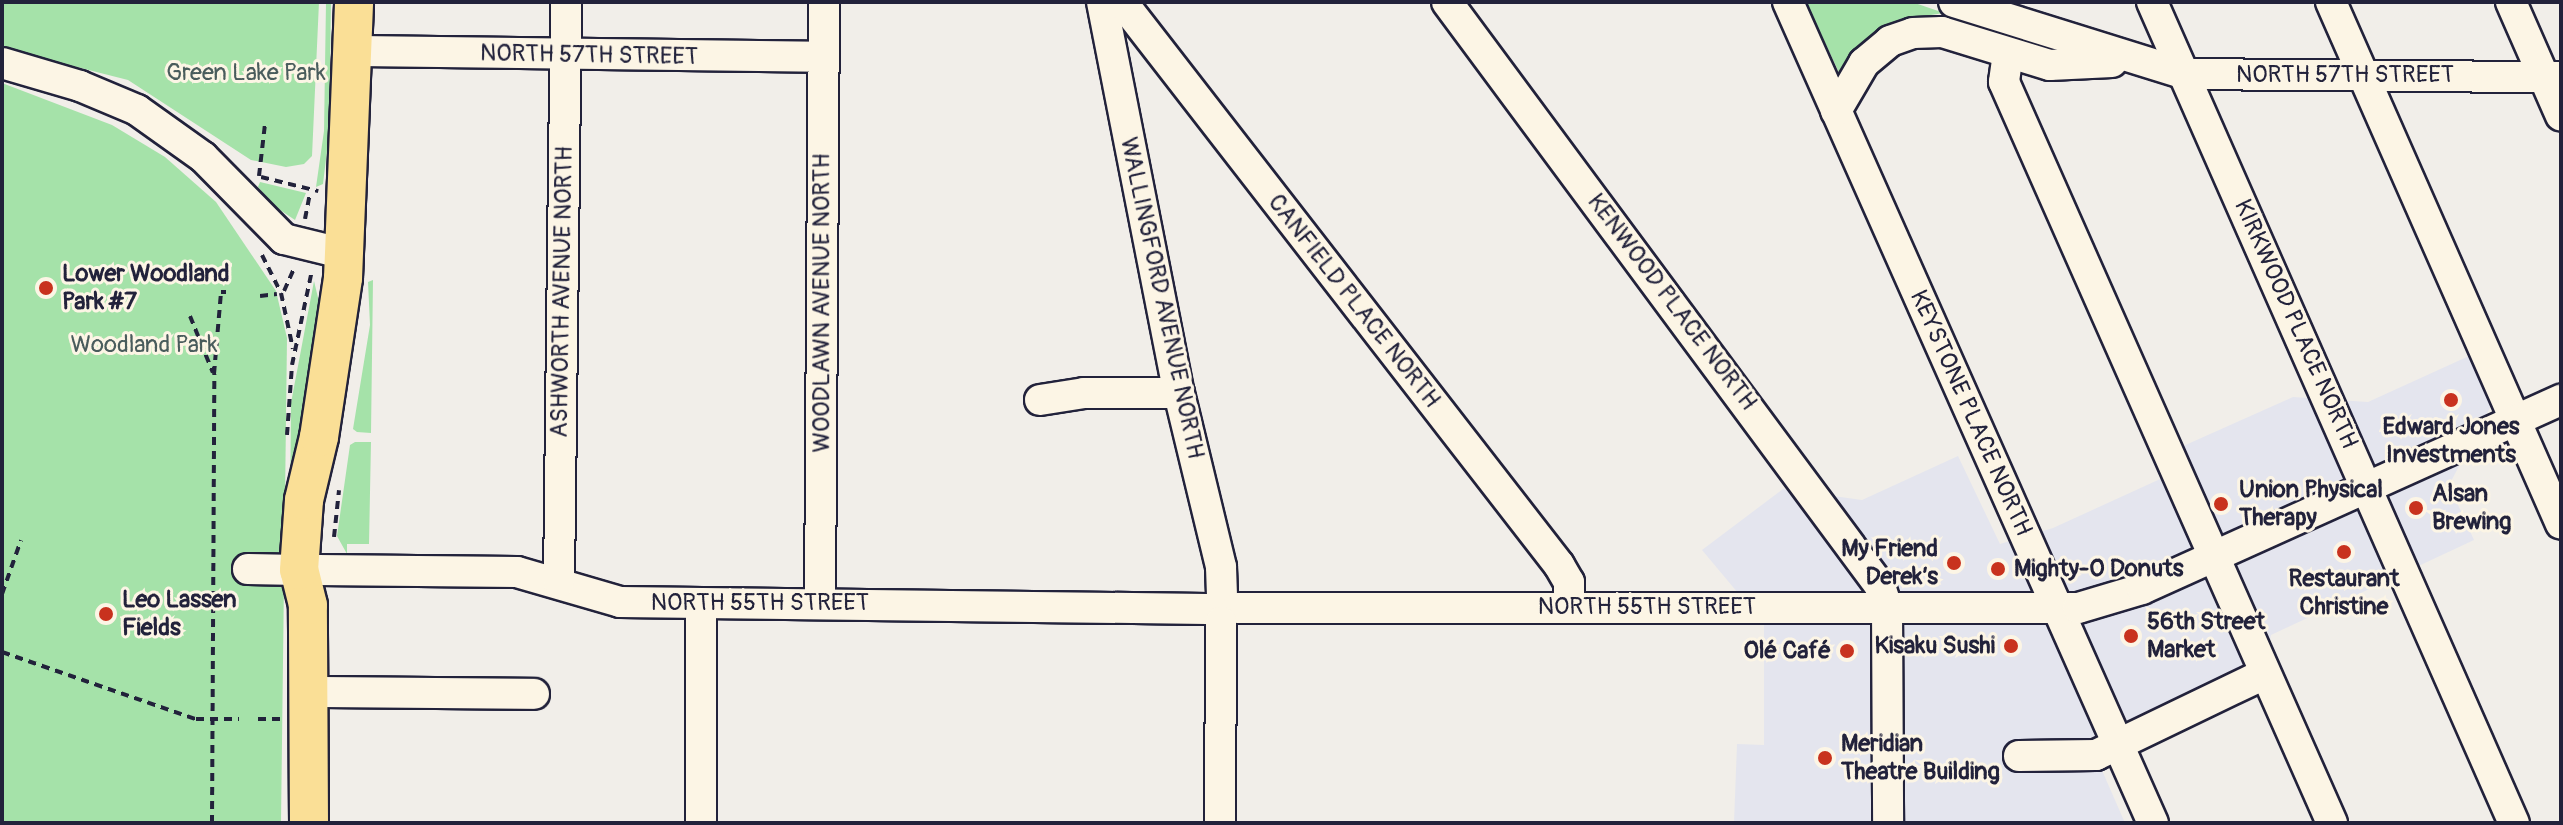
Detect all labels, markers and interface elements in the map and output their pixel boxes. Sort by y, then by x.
street label: NORTH 57TH STREET [480,39,698,71]
park label: Green Lake Park [166,59,326,87]
street label: NORTH 57TH STREET [2236,61,2454,89]
street label: WALLINGFORD AVENUE NORTH [1114,135,1210,461]
street label: ASHWORTH AVENUE NORTH [545,146,579,438]
street label: WOODLAWN AVENUE NORTH [808,153,836,453]
street label: KENWOOD PLACE NORTH [1581,188,1763,416]
street label: CANFIELD PLACE NORTH [1262,189,1446,413]
street label: KIRKWOOD PLACE NORTH [2228,195,2364,453]
place label: Lower Woodland Park #7 [62,260,230,316]
marker: Lower Woodland Park #7 [37,279,55,297]
street label: KEYSTONE PLACE NORTH [1904,286,2038,540]
park label: Woodland Park [71,331,217,359]
marker: Edward Jones Investments [2442,391,2460,409]
place label: Edward Jones Investments [2383,413,2519,469]
place label: Union Physical Therapy [2239,476,2383,532]
place label: Alsan Brewing [2432,480,2511,536]
marker: Union Physical Therapy [2210,493,2232,515]
marker: Alsan Brewing [2407,499,2425,517]
place label: My Friend Derek’s [1841,535,1938,591]
marker: Restaurant Christine [2335,543,2353,561]
marker: My Friend Derek’s [1945,554,1963,572]
place label: Mighty-O Donuts [2014,555,2183,583]
marker: Mighty-O Donuts [1989,560,2007,578]
place label: Restaurant Christine [2289,565,2399,621]
place label: Leo Lassen Fields [122,586,237,642]
street label: NORTH 55TH STREET [651,589,869,617]
street label: NORTH 55TH STREET [1538,593,1756,621]
marker: Leo Lassen Fields [97,605,115,623]
place label: 56th Street Market [2147,608,2265,664]
marker: 56th Street Market [2122,627,2140,645]
place label: Kisaku Sushi [1875,632,1995,660]
place label: Olé Café [1744,637,1831,665]
marker: Kisaku Sushi [2002,637,2020,655]
marker: Olé Café [1838,642,1856,660]
place label: Meridian Theatre Building [1841,730,2000,786]
marker: Meridian Theatre Building [1816,749,1834,767]

